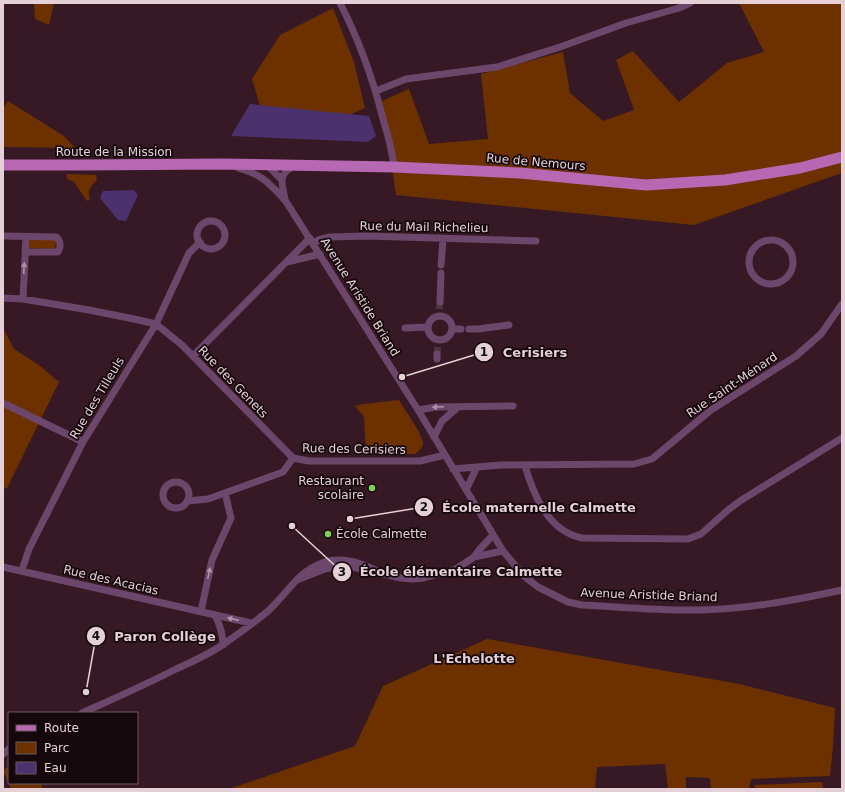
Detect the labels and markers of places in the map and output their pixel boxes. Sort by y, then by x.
callout: Cerisiers [474,340,575,365]
place label: Restaurant scolaire [298,474,364,502]
marker: Restaurant scolaire [367,483,377,493]
callout: École maternelle Calmette [414,495,644,520]
place label: École Calmette [336,526,427,541]
marker: École Calmette [323,529,333,539]
callout: École élémentaire Calmette [332,559,570,584]
callout: Paron Collège [86,623,224,648]

